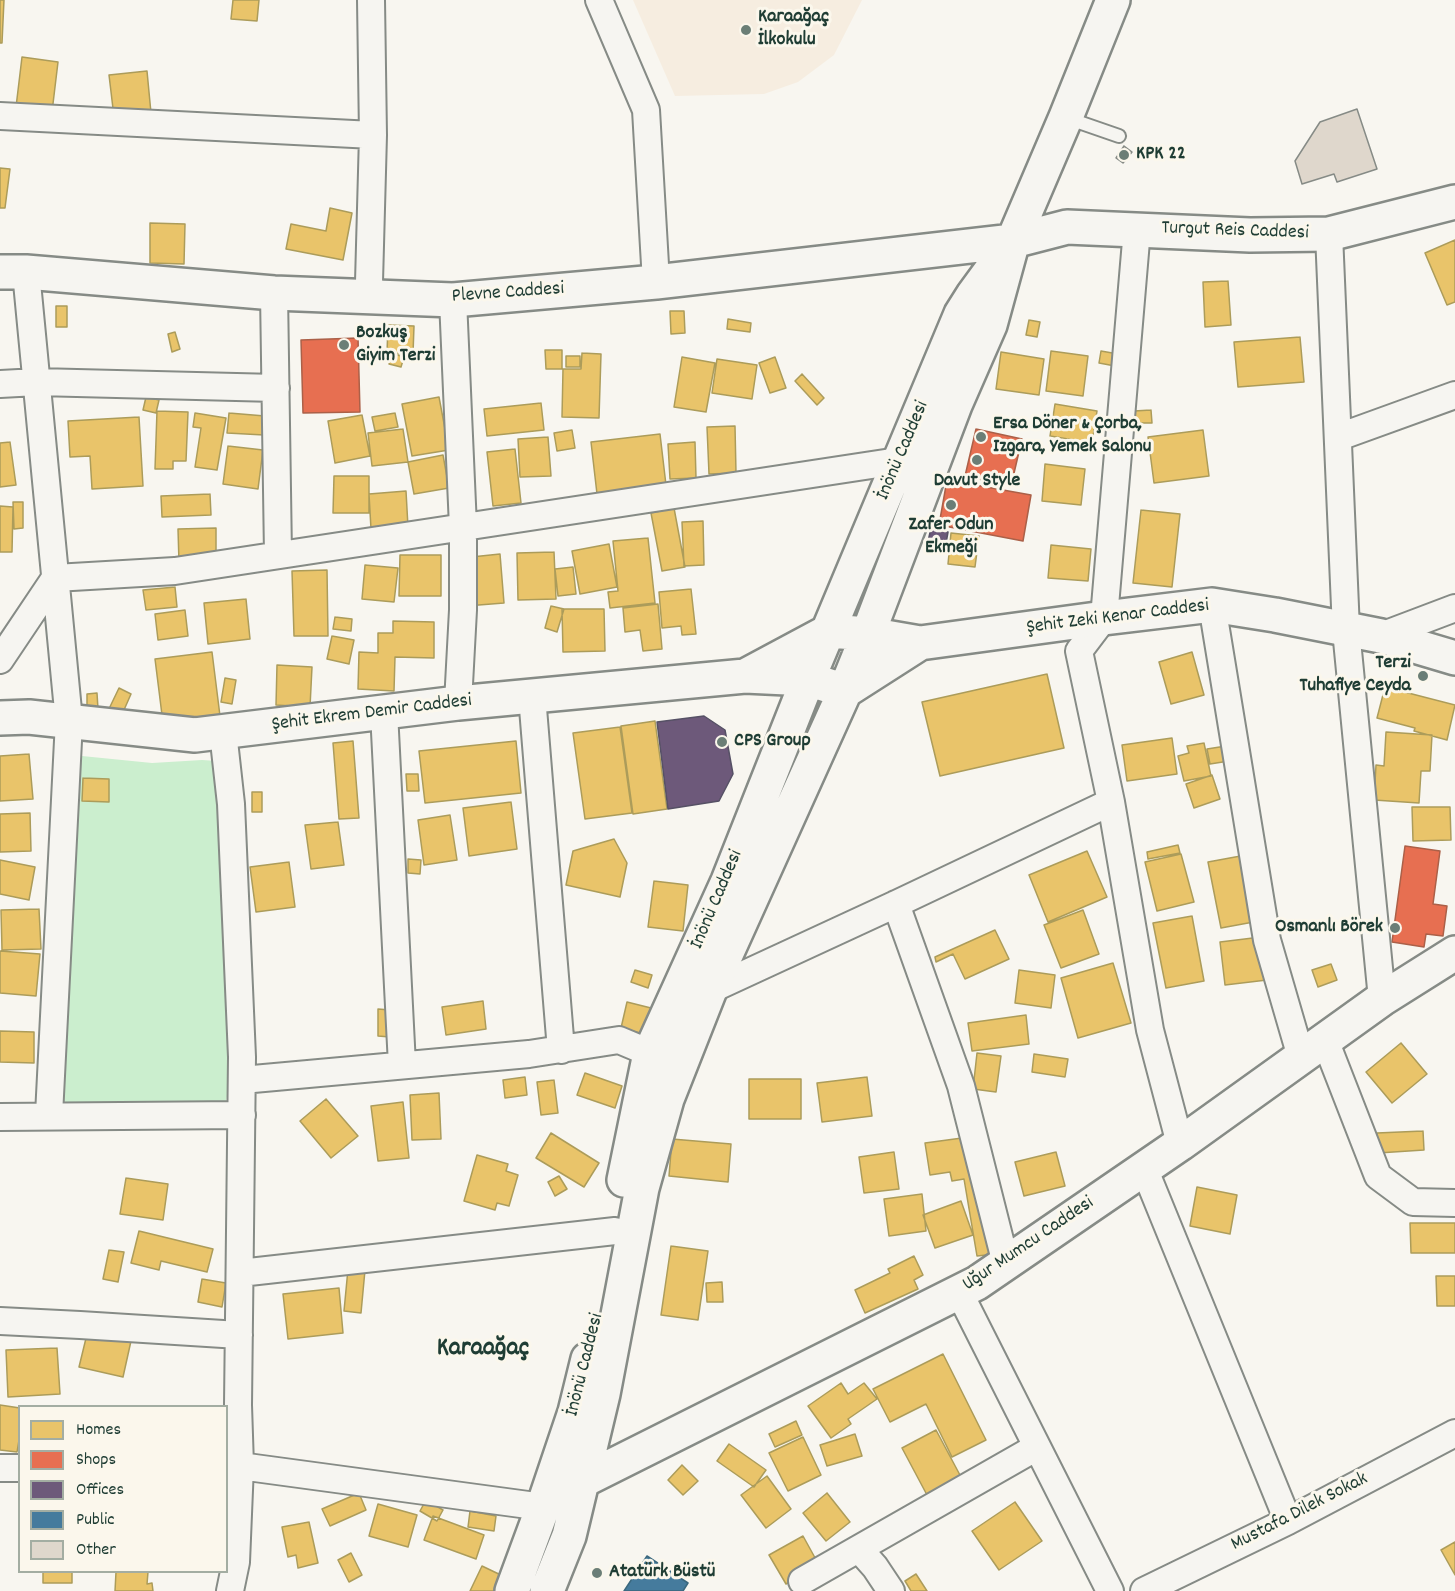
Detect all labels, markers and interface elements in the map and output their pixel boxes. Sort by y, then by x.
place label: Karaağaç İlkokulu [758,6,829,53]
marker: Karaağaç İlkokulu [739,23,753,37]
place label: KPK 22 [1136,143,1186,167]
marker: KPK 22 [1117,148,1131,162]
street label: Turgut Reis Caddesi [1161,217,1309,247]
street label: Plevne Caddesi [451,278,565,310]
place label: Bozkuş Giyim Terzi [356,322,435,369]
marker: Bozkuş Giyim Terzi [337,338,351,352]
street label: İnönü Caddesi [872,398,936,504]
place label: Ersa Döner & Çorba, Izgara, Yemek Salonu [993,413,1151,460]
marker: Ersa Döner & Çorba, Izgara, Yemek Salonu [974,430,988,444]
marker: Davut Style [970,453,984,467]
place label: Davut Style [934,470,1020,494]
marker: Zafer Odun Ekmeği [944,498,958,512]
place label: Zafer Odun Ekmeği [909,514,993,561]
street label: Şehit Zeki Kenar Caddesi [1026,595,1210,641]
place label: Terzi Tuhafiye Ceyda [1300,652,1411,699]
marker: Terzi Tuhafiye Ceyda [1416,669,1430,683]
street label: Şehit Ekrem Demir Caddesi [271,690,473,738]
place label: CPS Group [734,730,811,754]
marker: CPS Group [715,735,729,749]
street label: İnönü Caddesi [686,847,750,953]
place label: Osmanlı Börek [1275,916,1383,940]
marker: Osmanlı Börek [1388,921,1402,935]
street label: Uğur Mumcu Caddesi [959,1192,1099,1298]
street label: İnönü Caddesi [562,1311,610,1419]
district label: Karaağaç [437,1334,529,1366]
legend [18,1405,228,1573]
text: Homes [76,1418,121,1443]
text: Shops [76,1448,116,1473]
street label: Mustafa Dilek Sokak [1228,1468,1372,1558]
text: Offices [76,1478,124,1503]
text: Public [76,1508,115,1533]
text: Other [76,1538,116,1563]
place label: Atatürk Büstü [609,1561,715,1585]
marker: Atatürk Büstü [590,1566,604,1580]

